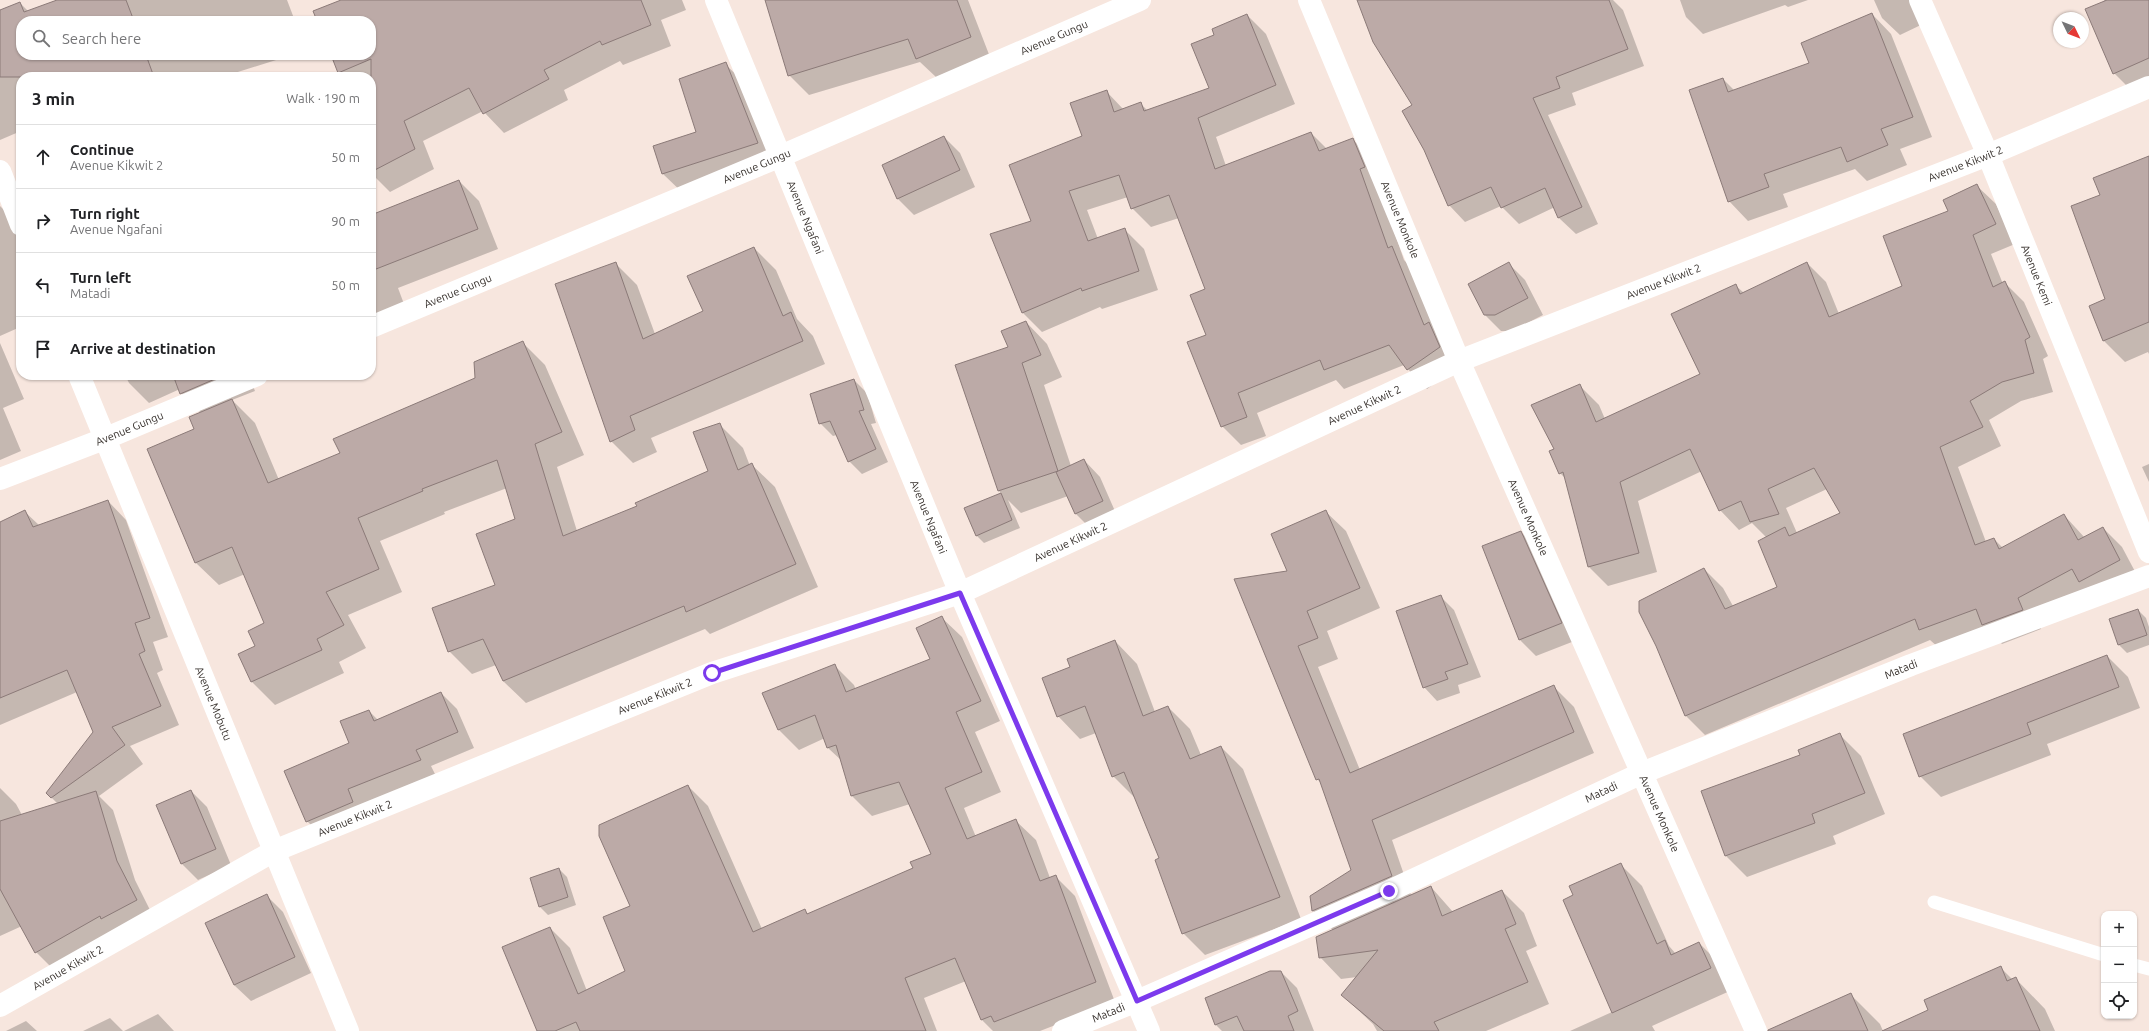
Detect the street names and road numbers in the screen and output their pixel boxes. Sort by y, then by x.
street label: Avenue Gungu [1019,17,1090,57]
street label: Avenue Kikwit 2 [1926,143,2005,184]
street label: Avenue Gungu [721,147,792,186]
street label: Avenue Ngafani [785,179,826,256]
street label: Avenue Monkole [1379,179,1422,260]
street label: Avenue Kemi [2019,243,2054,307]
street label: Avenue Kikwit 2 [1625,261,1703,301]
street label: Avenue Gungu [422,271,493,310]
street label: Avenue Kikwit 2 [1326,383,1403,427]
street label: Avenue Gungu [94,409,165,448]
street label: Avenue Monkole [1506,477,1551,558]
street label: Avenue Ngafani [908,478,949,555]
street label: Avenue Kikwit 2 [1032,520,1109,564]
street label: Matadi [1883,657,1919,681]
street label: Avenue Mobutu [193,665,234,742]
street label: Avenue Kikwit 2 [616,676,694,717]
street label: Avenue Monkole [1637,773,1682,854]
street label: Matadi [1583,779,1619,805]
street label: Avenue Kikwit 2 [316,798,394,839]
street label: Avenue Kikwit 2 [31,943,105,992]
street label: Matadi [1090,1001,1127,1025]

